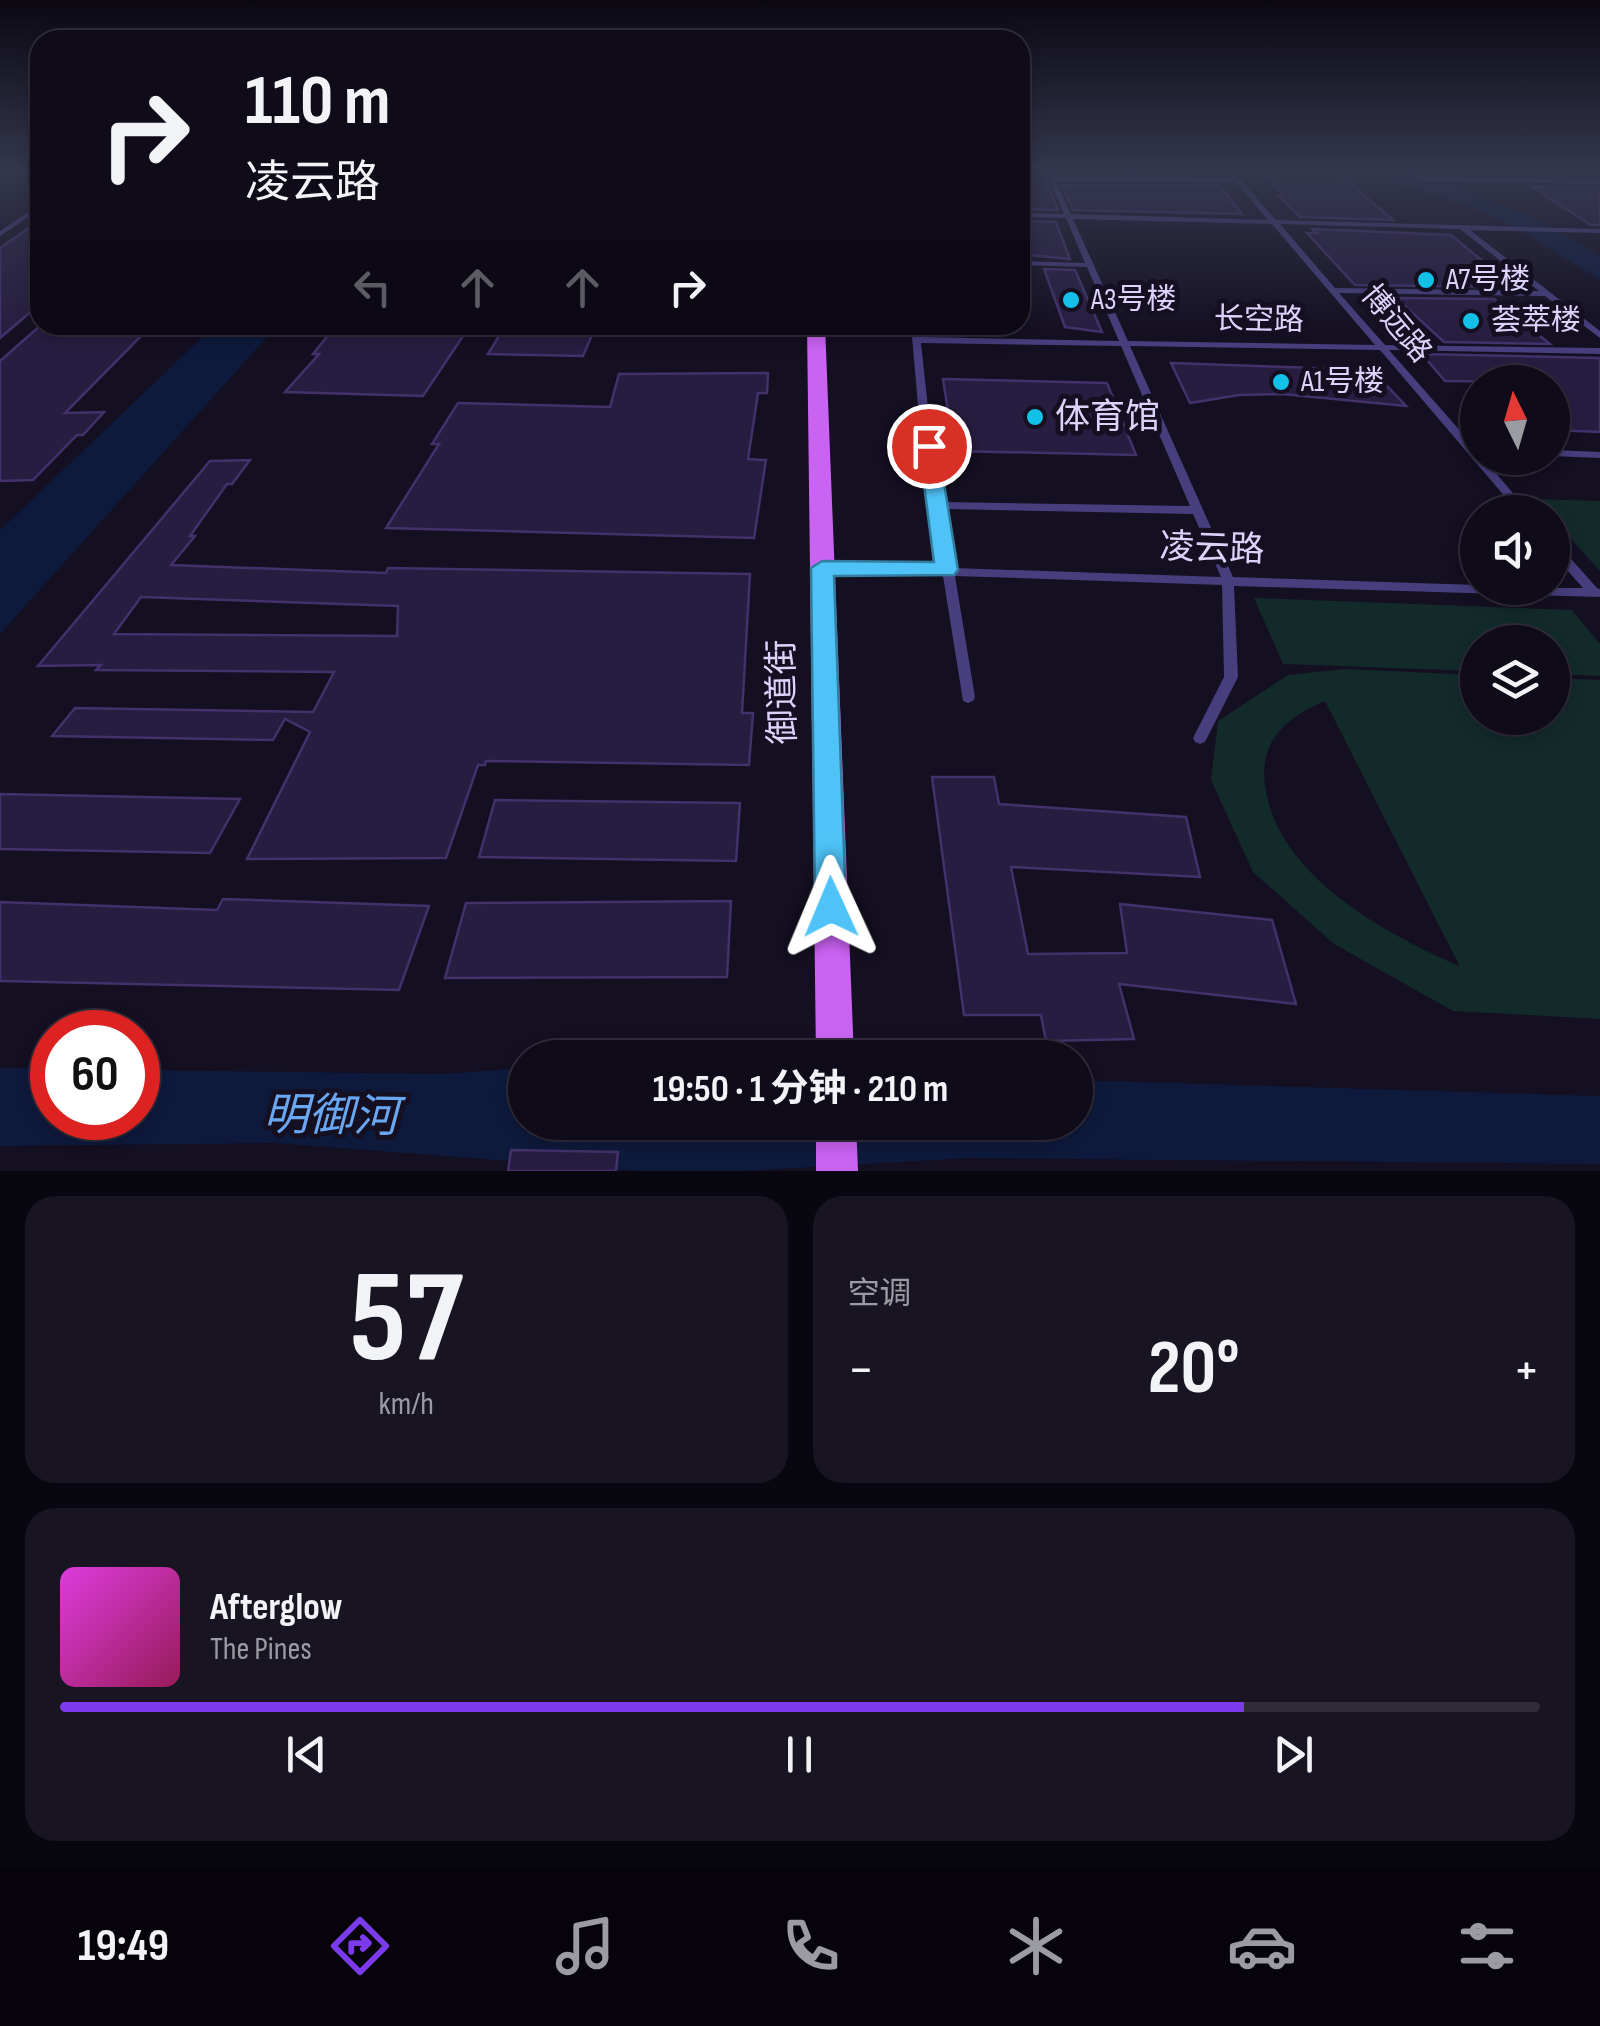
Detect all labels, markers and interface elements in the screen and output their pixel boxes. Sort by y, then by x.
text: 110 m [245,60,391,144]
icon: right [80,70,210,200]
text: 凌云路 [245,156,380,211]
icon: left [345,260,400,315]
icon: ahead [450,260,505,315]
icon: ahead [555,260,610,315]
icon: right [660,260,715,315]
place label: A7号楼 [1445,262,1530,298]
marker: A7号楼 [1415,269,1437,291]
street label: 博远路 [1353,278,1439,370]
place label: A3号楼 [1090,282,1177,318]
marker: A3号楼 [1060,289,1082,311]
street label: 长空路 [1214,301,1304,339]
place label: 荟萃楼 [1491,303,1581,339]
marker: 荟萃楼 [1460,310,1482,332]
place label: A1号楼 [1300,364,1384,400]
north arrow [1460,365,1570,475]
map controls [1460,365,1570,735]
marker: A1号楼 [1270,371,1292,393]
place label: 体育馆 [1055,396,1160,439]
pin [887,404,972,489]
marker: 体育馆 [1024,406,1046,428]
icon: arrive [902,419,957,474]
button: sound [1460,495,1570,605]
street label: 凌云路 [1159,526,1265,572]
button: layers [1460,625,1570,735]
street label: 御道街 [761,639,805,745]
position arrow [779,855,883,959]
speed limit sign: 60 [30,1010,160,1140]
text: 19:50 · 1 分钟 · 210 m [653,1067,948,1112]
water label: 明御河 [263,1088,407,1146]
text: 57 [350,1242,463,1398]
text: 空调 [848,1275,912,1314]
text: 20° [1148,1324,1240,1415]
text: − [848,1337,874,1404]
text: + [1513,1337,1540,1404]
text: km/h [379,1385,434,1424]
text: Afterglow [210,1585,343,1630]
text: The Pines [210,1630,312,1669]
icon: previous [279,1727,334,1782]
icon: pause [772,1727,827,1782]
icon: next [1266,1727,1321,1782]
icon: directions [325,1911,395,1981]
icon: music [550,1911,620,1981]
icon: phone [776,1911,846,1981]
icon: climate [1001,1911,1071,1981]
icon: car [1227,1911,1297,1981]
icon: filters [1452,1911,1522,1981]
text: 19:49 [78,1919,169,1974]

